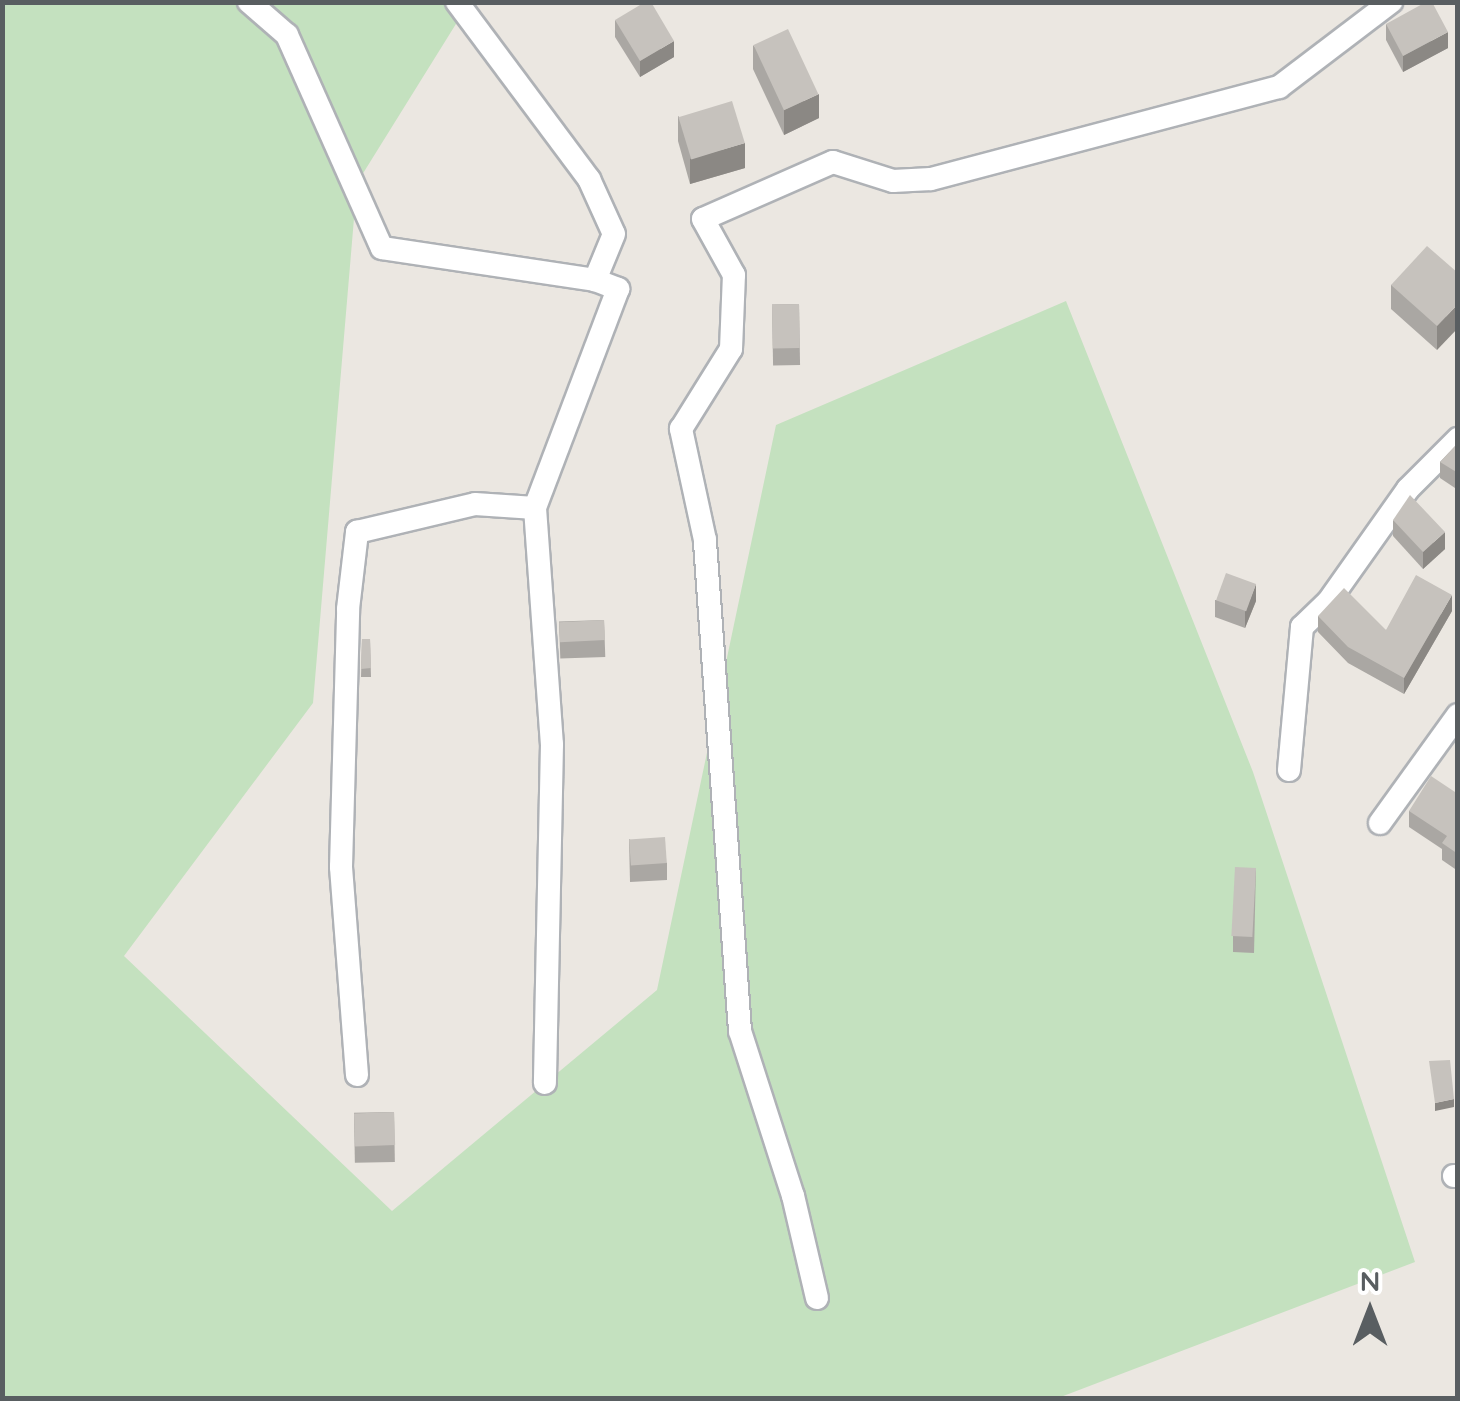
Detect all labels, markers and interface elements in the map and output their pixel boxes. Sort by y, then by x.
north arrow [1320,1261,1420,1361]
text: N [1360,1263,1380,1298]

